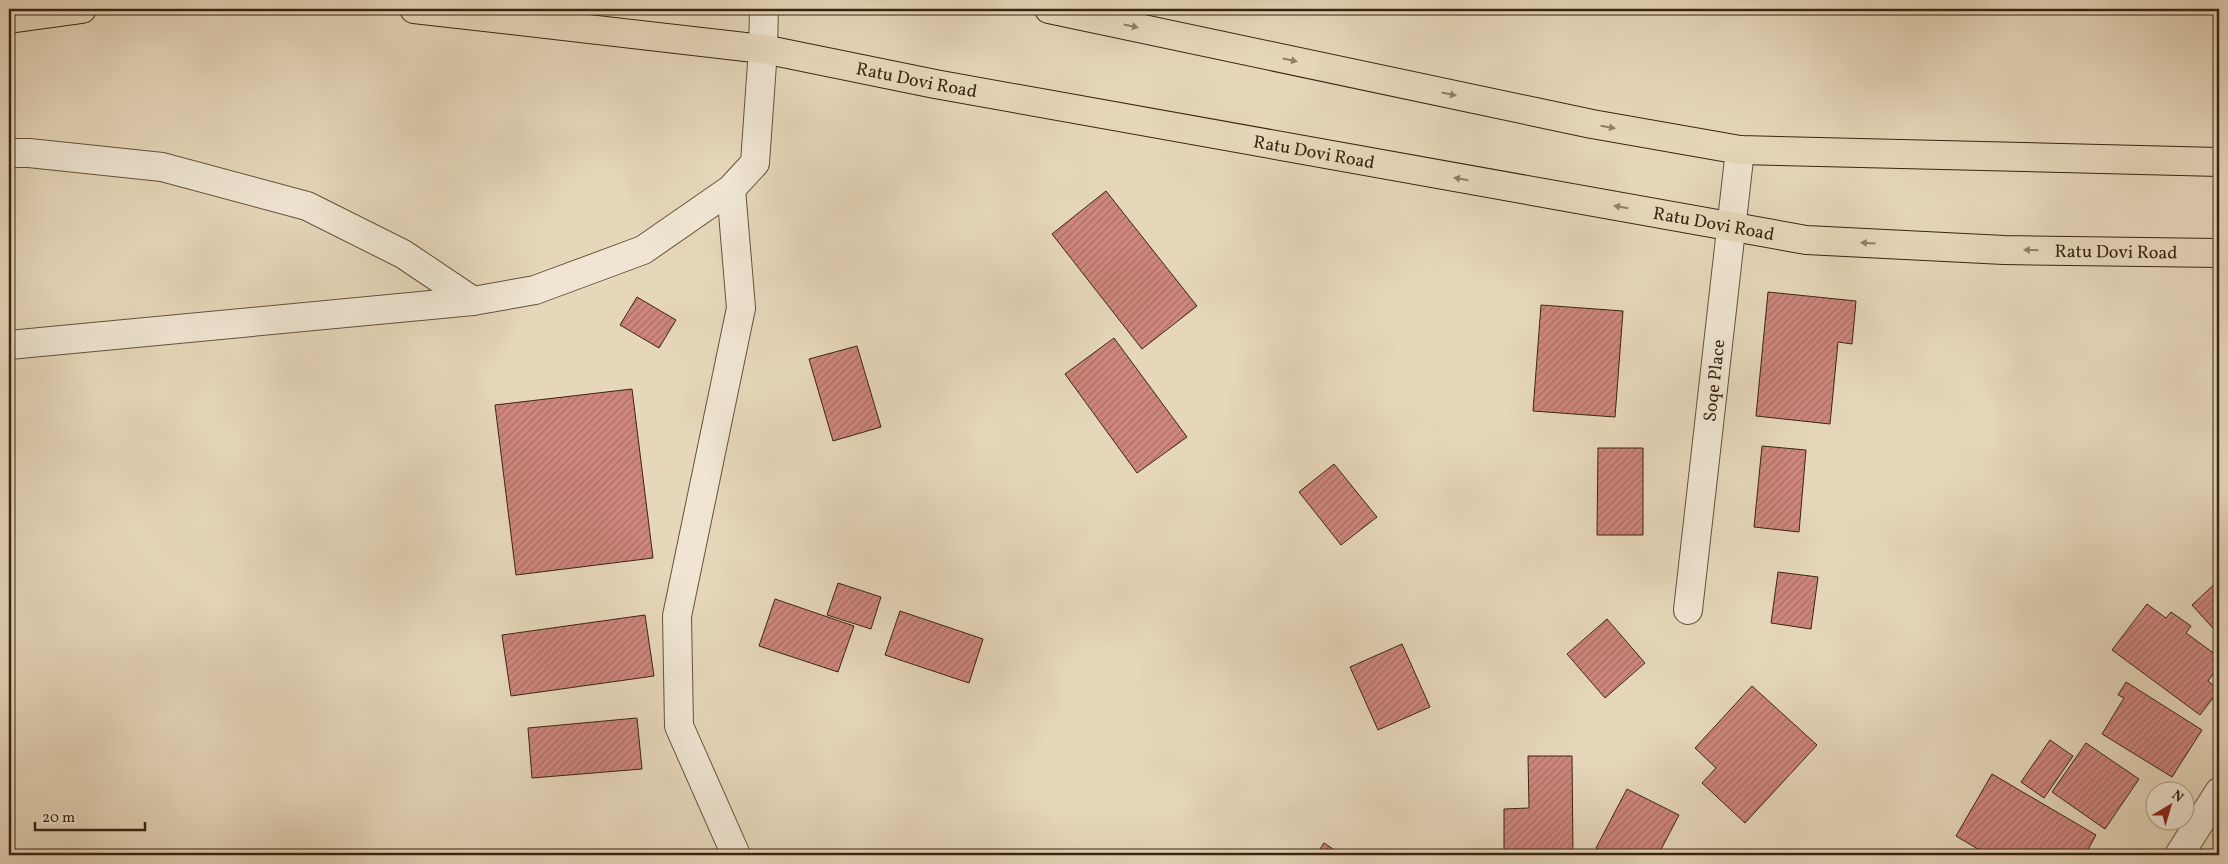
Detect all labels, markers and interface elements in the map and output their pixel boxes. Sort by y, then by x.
one-way arrow [1123,22,1138,30]
one-way arrow [1282,56,1297,64]
street label: Ratu Dovi Road [854,57,979,105]
one-way arrow [1441,90,1457,98]
one-way arrow [1600,123,1616,131]
street label: Ratu Dovi Road [1251,130,1377,177]
one-way arrow [1453,174,1469,182]
street label: Ratu Dovi Road [1651,202,1776,248]
one-way arrow [1613,203,1629,211]
one-way arrow [1860,239,1876,247]
street label: Ratu Dovi Road [2054,240,2178,266]
one-way arrow [2022,246,2038,254]
street label: Soqe Place [1698,338,1733,423]
north arrow [2146,782,2196,832]
text: N [2167,786,2187,808]
scale bar [35,799,145,831]
text: 20 m [42,808,75,829]

